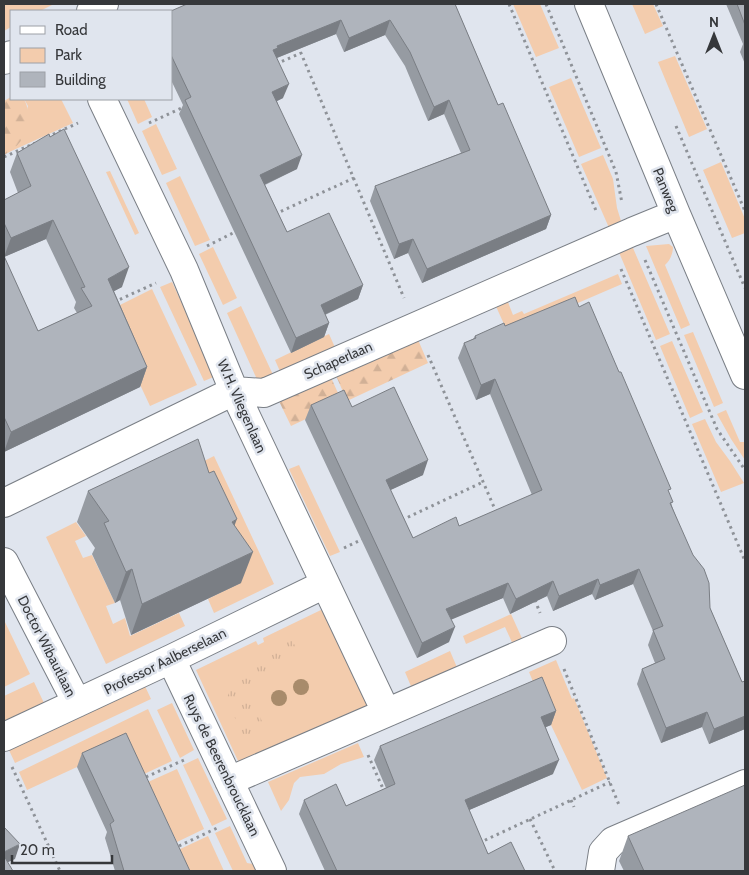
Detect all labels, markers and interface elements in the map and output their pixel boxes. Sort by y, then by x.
legend [10,10,172,100]
north arrow [689,10,739,60]
text: N [709,13,719,31]
text: Road [55,21,88,39]
text: Park [55,46,82,64]
text: Building [55,71,106,89]
street label: Panweg [649,165,683,216]
street label: Schaperlaan [301,337,375,383]
street label: W.H. Vliegenlaan [213,357,271,456]
street label: Doctor Wibautlaan [14,592,80,700]
street label: Professor Aalberselaan [101,623,229,698]
street label: Ruys de Beerenbroucklaan [180,691,264,839]
scale bar [12,832,112,864]
text: 20 m [20,841,55,859]

